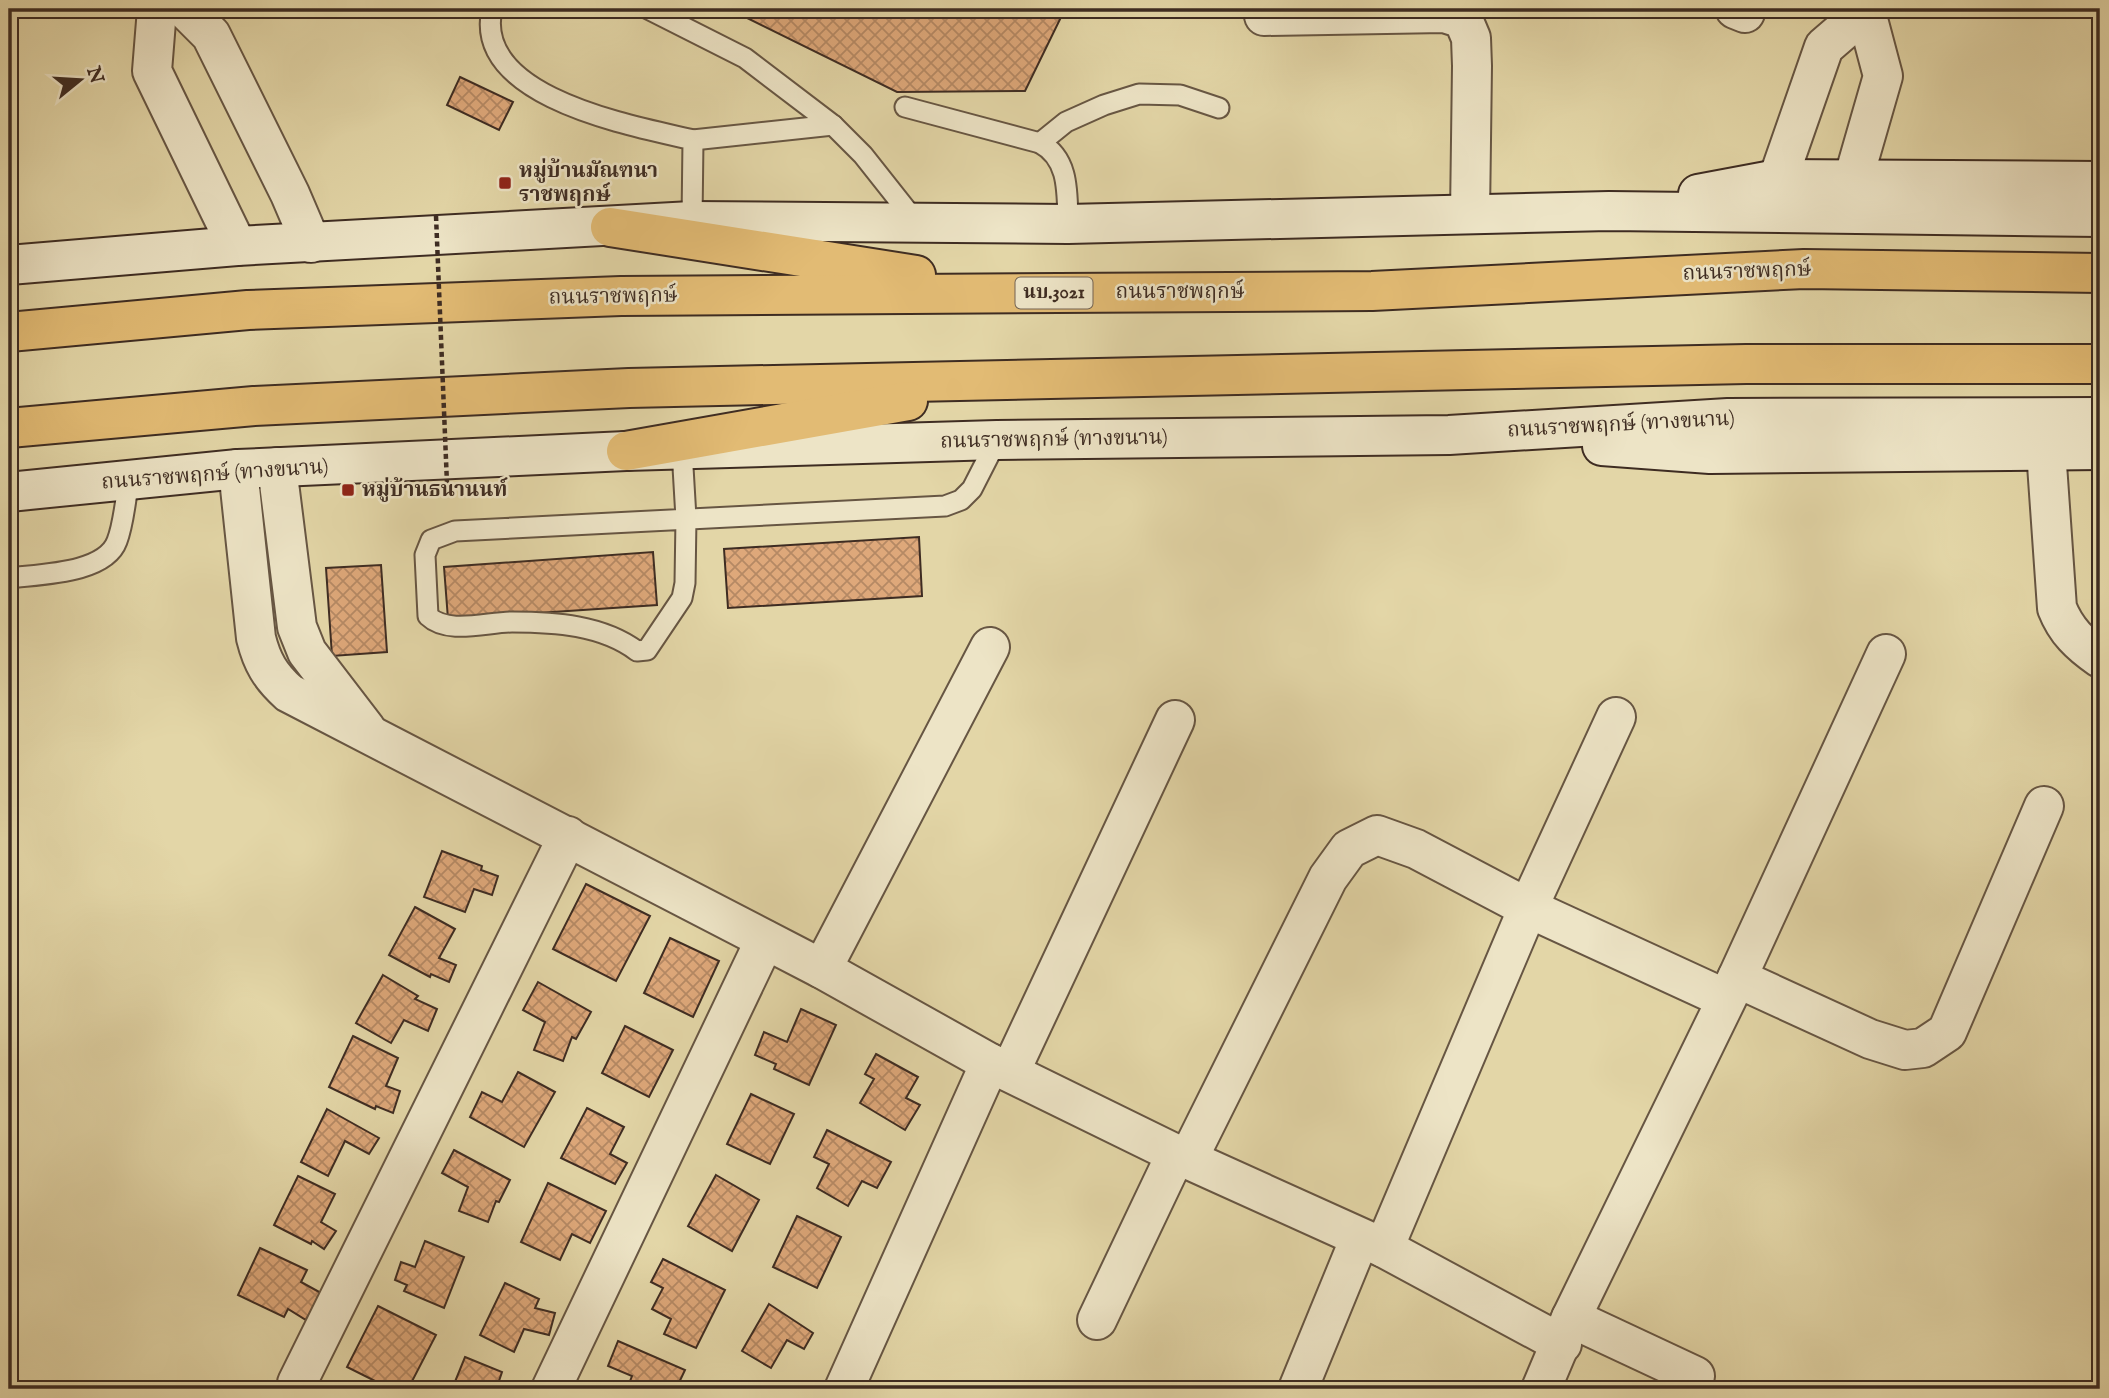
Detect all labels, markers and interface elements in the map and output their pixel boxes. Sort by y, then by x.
north arrow [46,46,116,116]
text: N [80,63,108,87]
place label: หมู่บ้านมัณฑนา ราชพฤกษ์ [519,158,658,209]
marker: หมู่บ้านมัณฑนา ราชพฤกษ์ [497,175,513,191]
street label: ถนนราชพฤกษ์ [1682,255,1812,288]
road number: นบ.3021 [1016,278,1092,308]
street label: ถนนราชพฤกษ์ [1116,278,1245,306]
street label: ถนนราชพฤกษ์ [548,281,678,312]
street label: ถนนราชพฤกษ์ (ทางขนาน) [1507,405,1735,444]
street label: ถนนราชพฤกษ์ (ทางขนาน) [940,424,1168,455]
street label: ถนนราชพฤกษ์ (ทางขนาน) [100,453,330,496]
place label: หมู่บ้านธนานนท์ [362,477,508,504]
marker: หมู่บ้านธนานนท์ [340,482,356,498]

